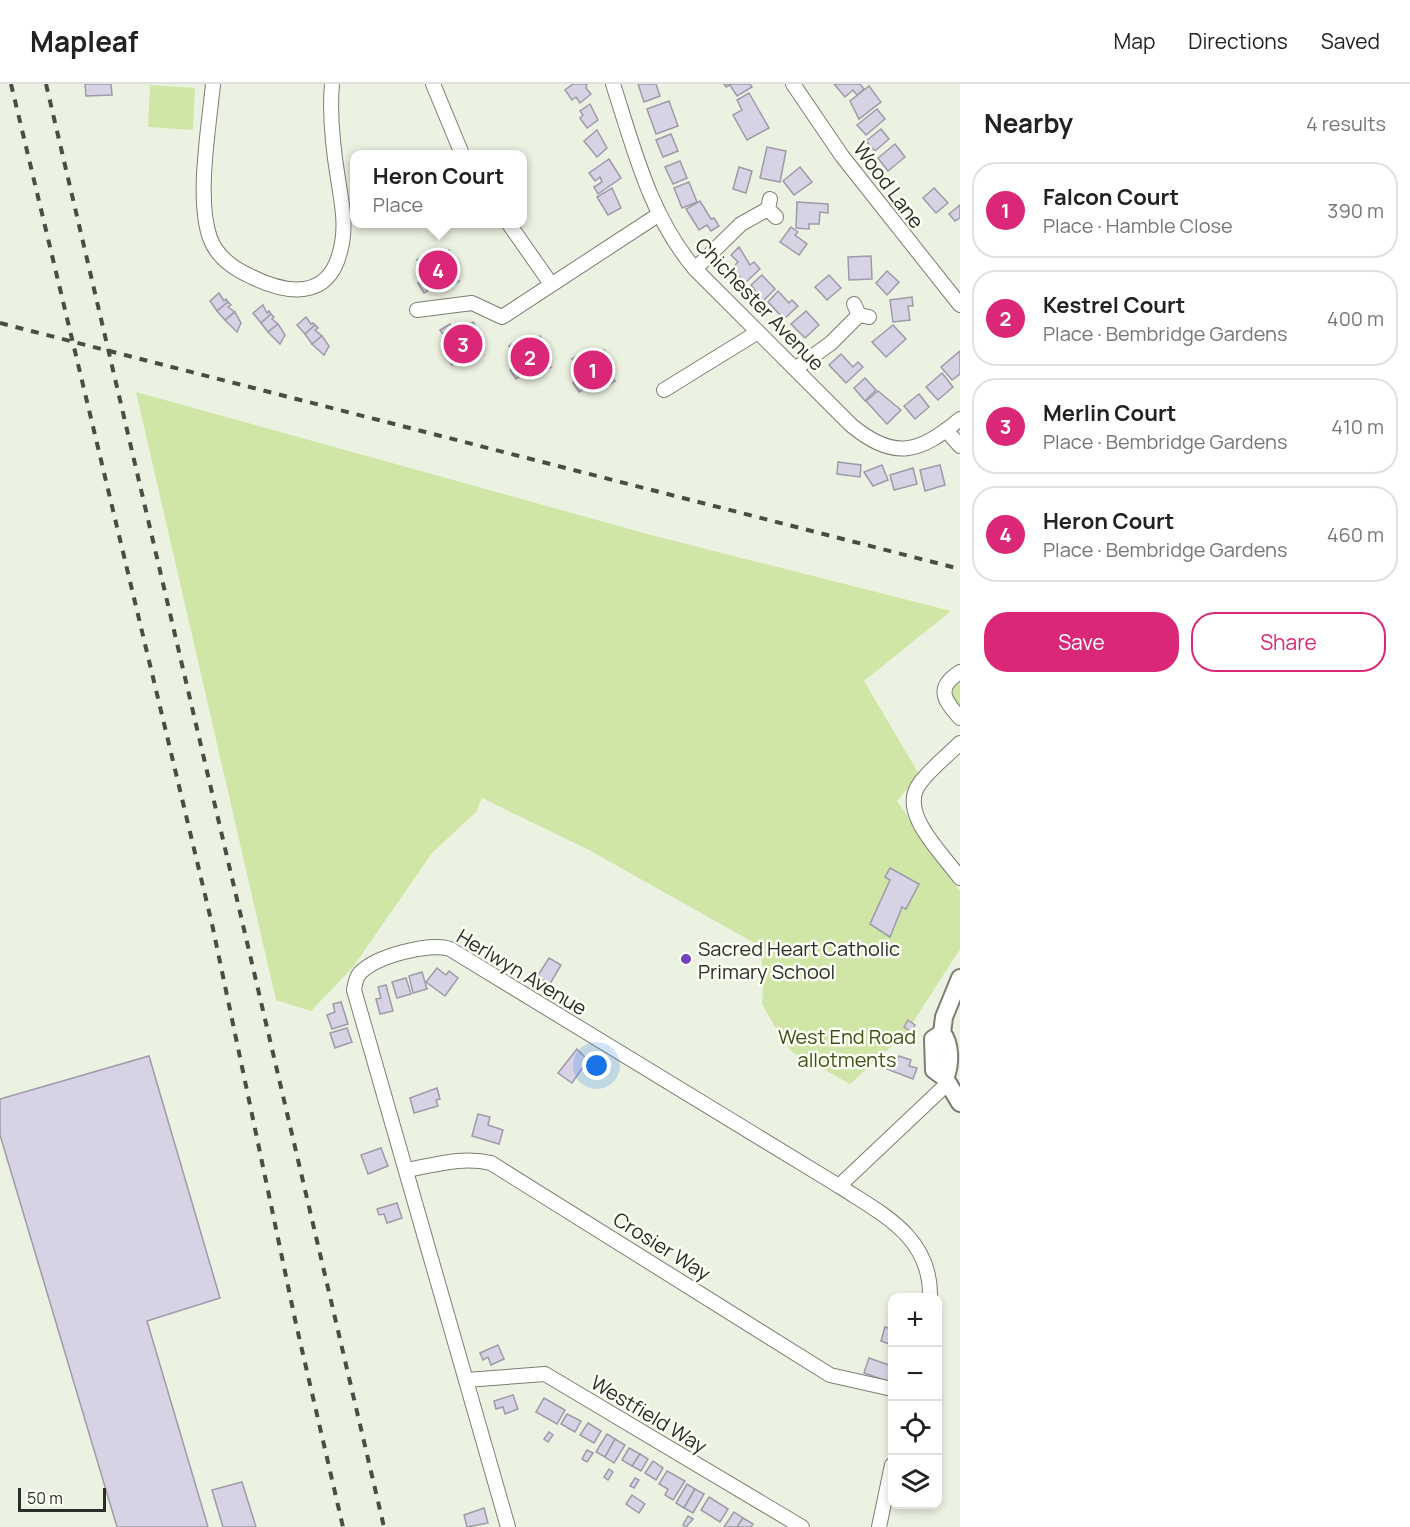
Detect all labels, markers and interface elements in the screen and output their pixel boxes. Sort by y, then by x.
text: Mapleaf [30,22,138,60]
text: Map [1114,27,1155,55]
text: Directions [1188,27,1288,55]
text: Saved [1321,27,1380,55]
text: Nearby [984,105,1073,141]
text: 4 results [1306,110,1386,137]
street label: Wood Lane [848,136,930,234]
popup [350,150,527,228]
text: Heron Court [373,161,504,191]
text: Falcon Court [1043,182,1179,212]
text: Place [373,191,423,218]
text: 1 [1001,197,1010,224]
text: 390 m [1327,197,1384,224]
text: Place · Hamble Close [1043,212,1233,239]
street label: Chichester Avenue [690,232,830,376]
pin: 4 [418,248,458,292]
text: Kestrel Court [1043,290,1185,320]
text: 2 [1000,305,1011,332]
text: 400 m [1327,305,1384,332]
text: Place · Bembridge Gardens [1043,320,1287,347]
pin: 3 [444,322,482,366]
pin: 2 [510,334,550,380]
pin: 1 [574,348,612,392]
text: Merlin Court [1043,398,1176,428]
text: 3 [1000,413,1011,440]
text: 410 m [1331,413,1384,440]
text: Place · Bembridge Gardens [1043,428,1287,455]
text: Heron Court [1043,506,1174,536]
text: 4 [999,521,1012,548]
text: 460 m [1327,521,1384,548]
text: Place · Bembridge Gardens [1043,536,1287,563]
button: Save [984,612,1179,672]
button: Share [1191,612,1386,672]
street label: Herlwyn Avenue [452,922,592,1022]
place label: Sacred Heart Catholic Primary School [698,935,900,985]
marker: Sacred Heart Catholic Primary School [679,952,693,966]
park label: West End Road allotments [778,1023,916,1073]
your location [582,1051,611,1080]
street label: Crosier Way [608,1205,716,1287]
map controls [888,1293,942,1509]
button: + [888,1293,942,1347]
button: − [888,1347,942,1401]
street label: Westfield Way [586,1369,712,1459]
button: locate [888,1401,942,1455]
button: layers [888,1455,942,1509]
scale bar [18,1485,106,1512]
text: 50 m [27,1487,63,1509]

